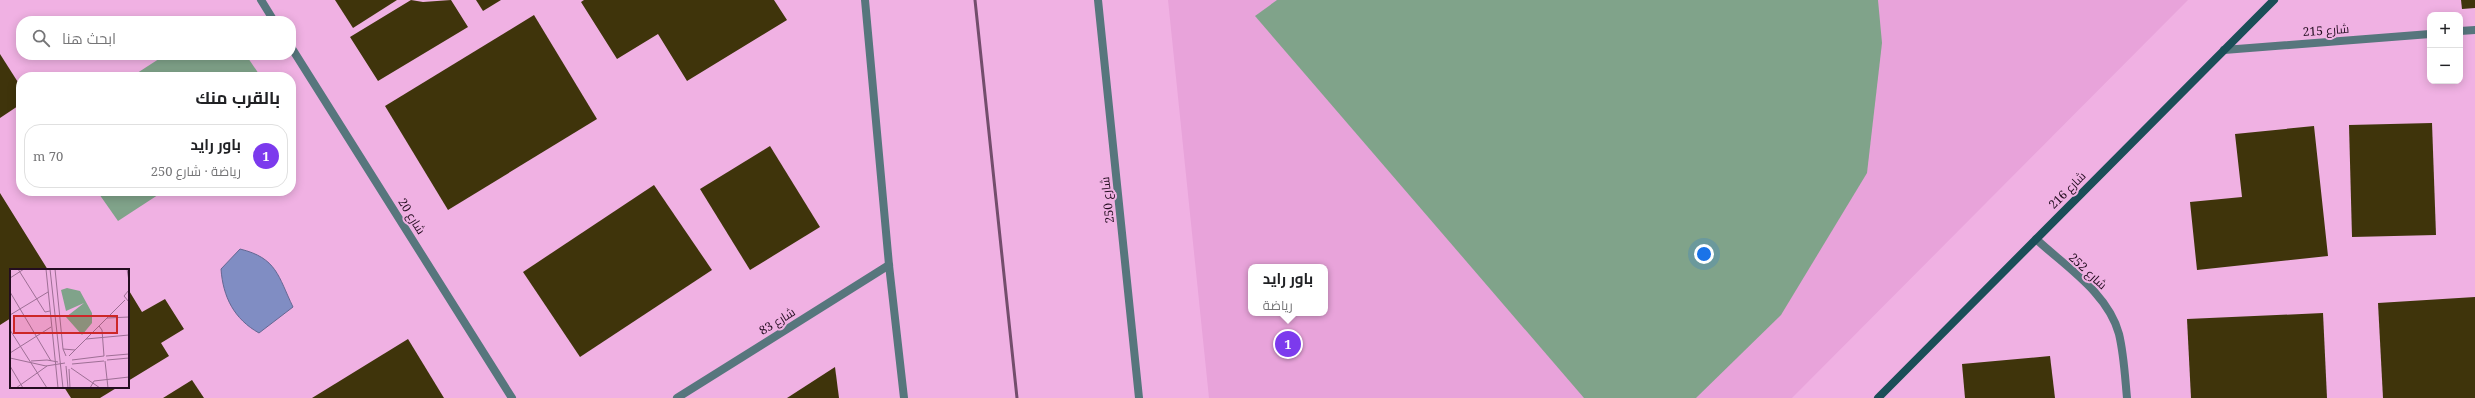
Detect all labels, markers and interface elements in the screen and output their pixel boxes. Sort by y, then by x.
map controls [2427,12,2463,84]
button: + [2427,12,2463,48]
search box [16,16,296,60]
street label: شارع 215 [2302,20,2350,40]
icon: search [30,27,52,49]
text: ابحث هنا [62,28,116,48]
button: − [2427,48,2463,84]
text: بالقرب منك [195,86,280,109]
text: باور رايد [190,134,241,154]
text: 70 m [33,147,63,165]
text: 1 [262,147,270,165]
text: رياضة · شارع 250 [151,162,241,180]
street label: شارع 216 [2045,168,2089,212]
street label: شارع 250 [1096,176,1118,224]
street label: شارع 20 [394,195,430,237]
your location [1694,244,1714,264]
street label: شارع 252 [2065,249,2111,293]
popup [1248,264,1328,316]
text: باور رايد [1263,268,1313,288]
inset map [10,269,129,388]
text: رياضة [1263,296,1293,314]
street label: شارع 83 [756,303,798,339]
pin: 1 [1275,329,1301,359]

